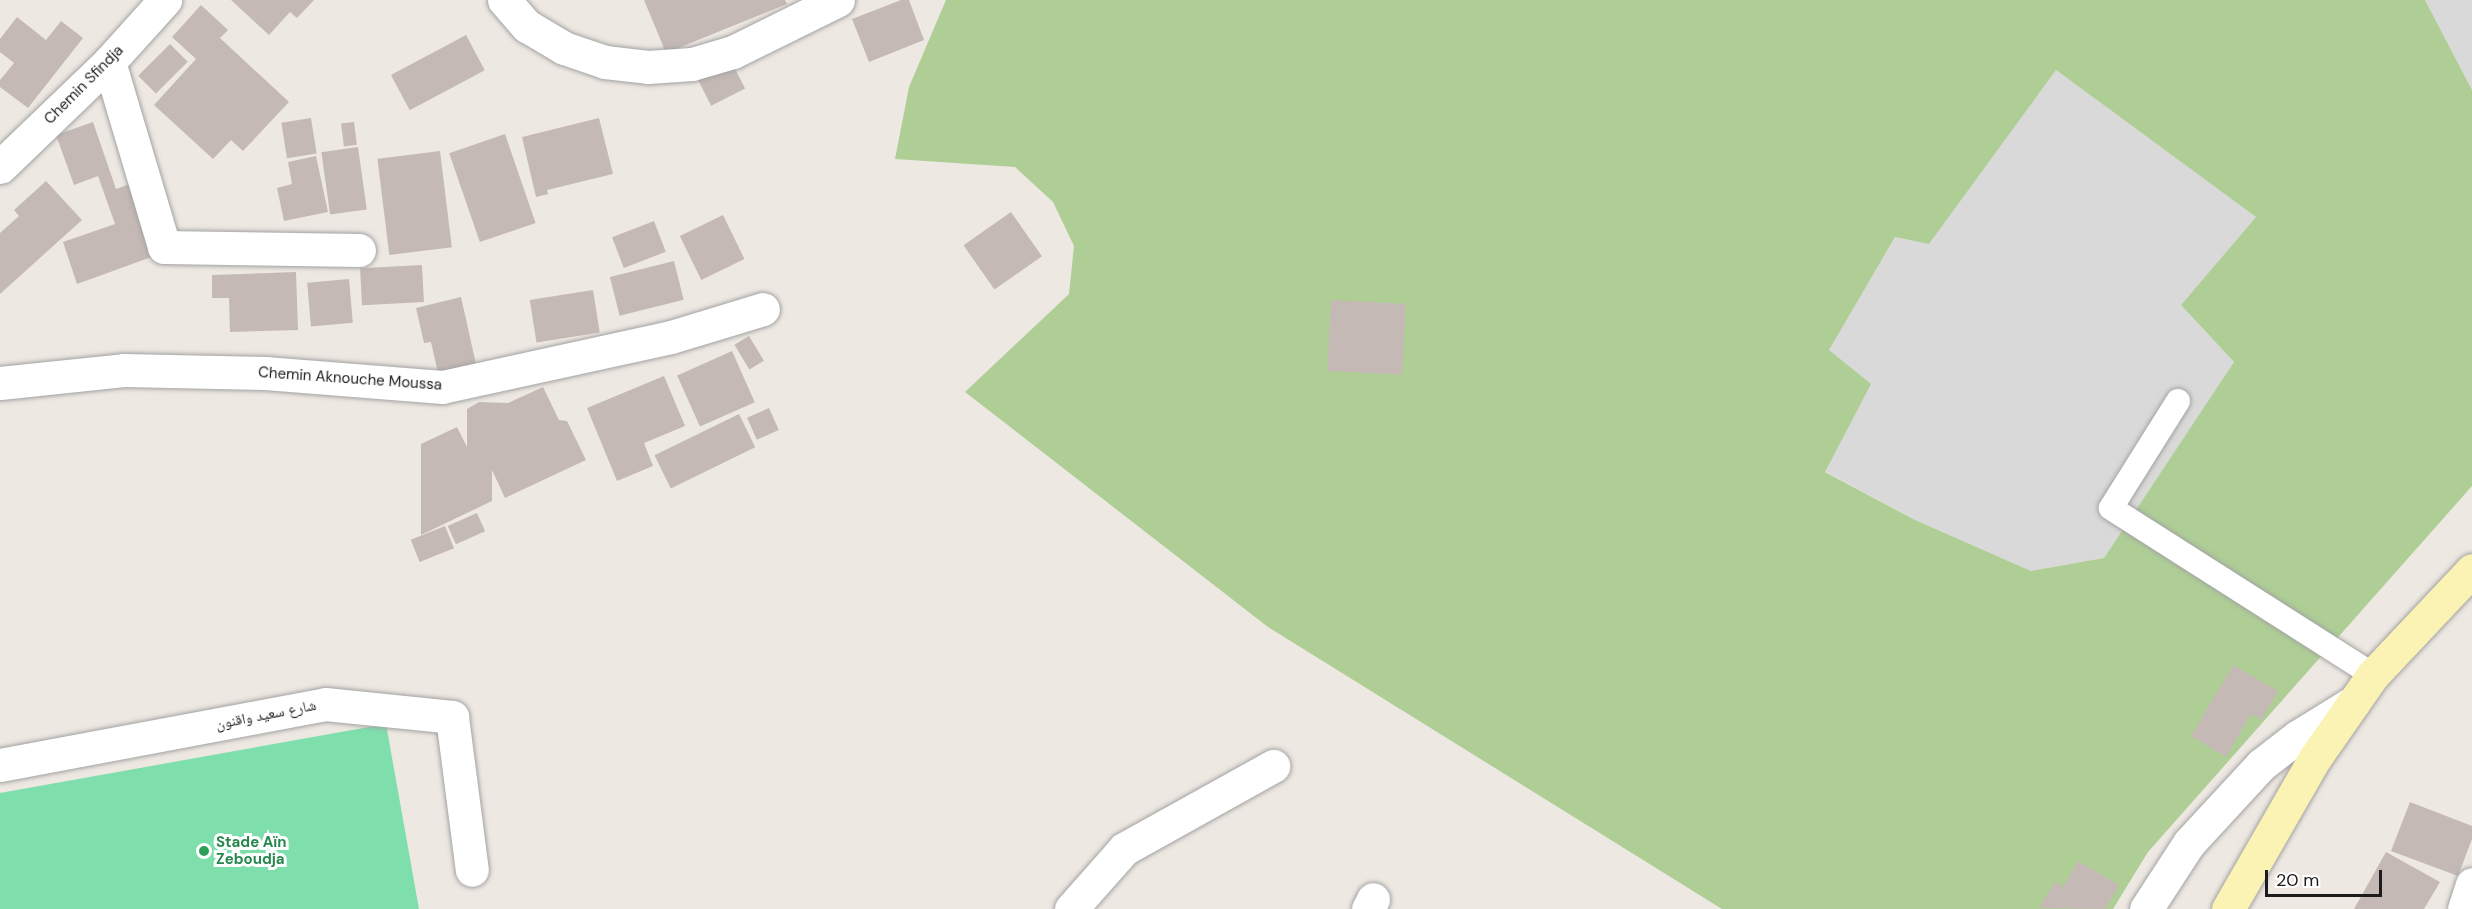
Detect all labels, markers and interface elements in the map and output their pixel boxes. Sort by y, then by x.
street label: Chemin Sfindja [41,42,127,128]
street label: Chemin Aknouche Moussa [258,364,442,394]
street label: شارع سعيد واقنون [214,696,318,734]
place label: Stade Aïn Zeboudja [216,833,287,868]
marker: Stade Aïn Zeboudja [197,844,211,858]
scale bar [2268,858,2385,896]
text: 20 m [2276,868,2319,892]

